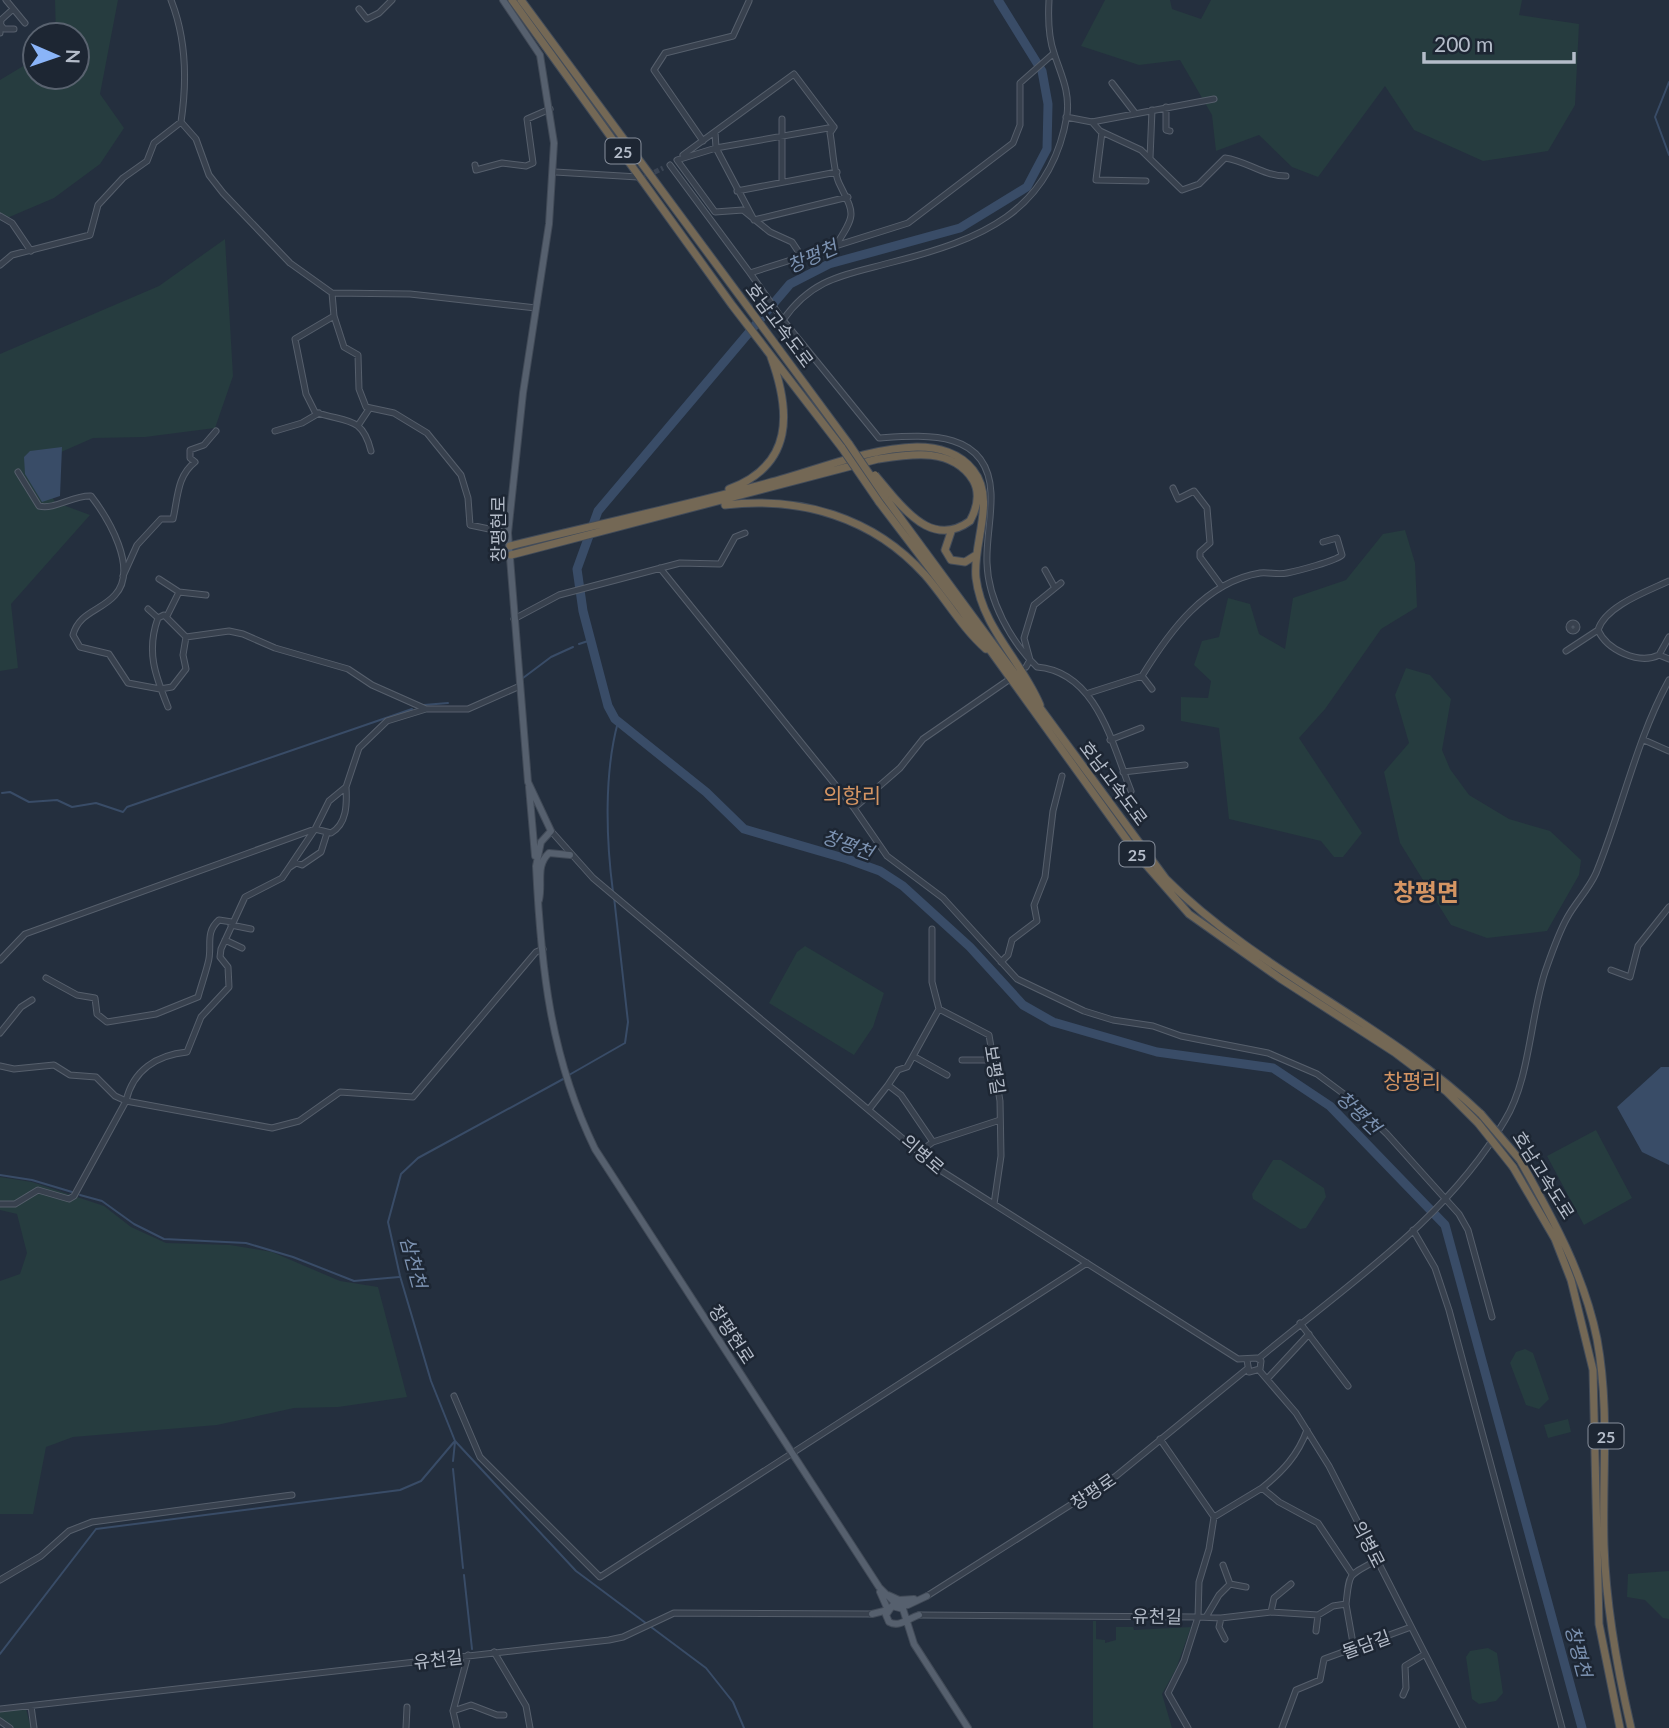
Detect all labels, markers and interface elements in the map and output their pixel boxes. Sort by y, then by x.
north arrow [21,21,91,91]
scale bar [1424,21,1574,65]
text: 200 m [1434,31,1493,56]
text: N [62,49,85,64]
road number: 25 [606,139,640,164]
water label: 창평천 [783,234,842,277]
street label: 호남고속도로 [741,279,819,371]
street label: 창평현로 [487,496,509,562]
street label: 호남고속도로 [1075,737,1153,829]
district label: 의항리 [823,782,881,807]
water label: 창평천 [819,824,878,864]
road number: 25 [1120,842,1154,866]
district label: 창평면 [1393,877,1459,906]
street label: 보평길 [980,1044,1010,1096]
district label: 창평리 [1383,1068,1441,1093]
water label: 창평천 [1332,1086,1387,1140]
street label: 호남고속도로 [1508,1127,1580,1223]
street label: 의병로 [897,1129,949,1179]
water label: 삼천천 [396,1234,432,1292]
street label: 창평현로 [705,1300,759,1368]
road number: 25 [1588,1424,1624,1448]
street label: 창평로 [1066,1468,1120,1514]
street label: 의병로 [1348,1517,1390,1571]
street label: 유천길 [1132,1605,1182,1627]
water label: 창평천 [1561,1623,1597,1681]
street label: 돌담길 [1339,1625,1393,1663]
street label: 유천길 [412,1645,464,1673]

